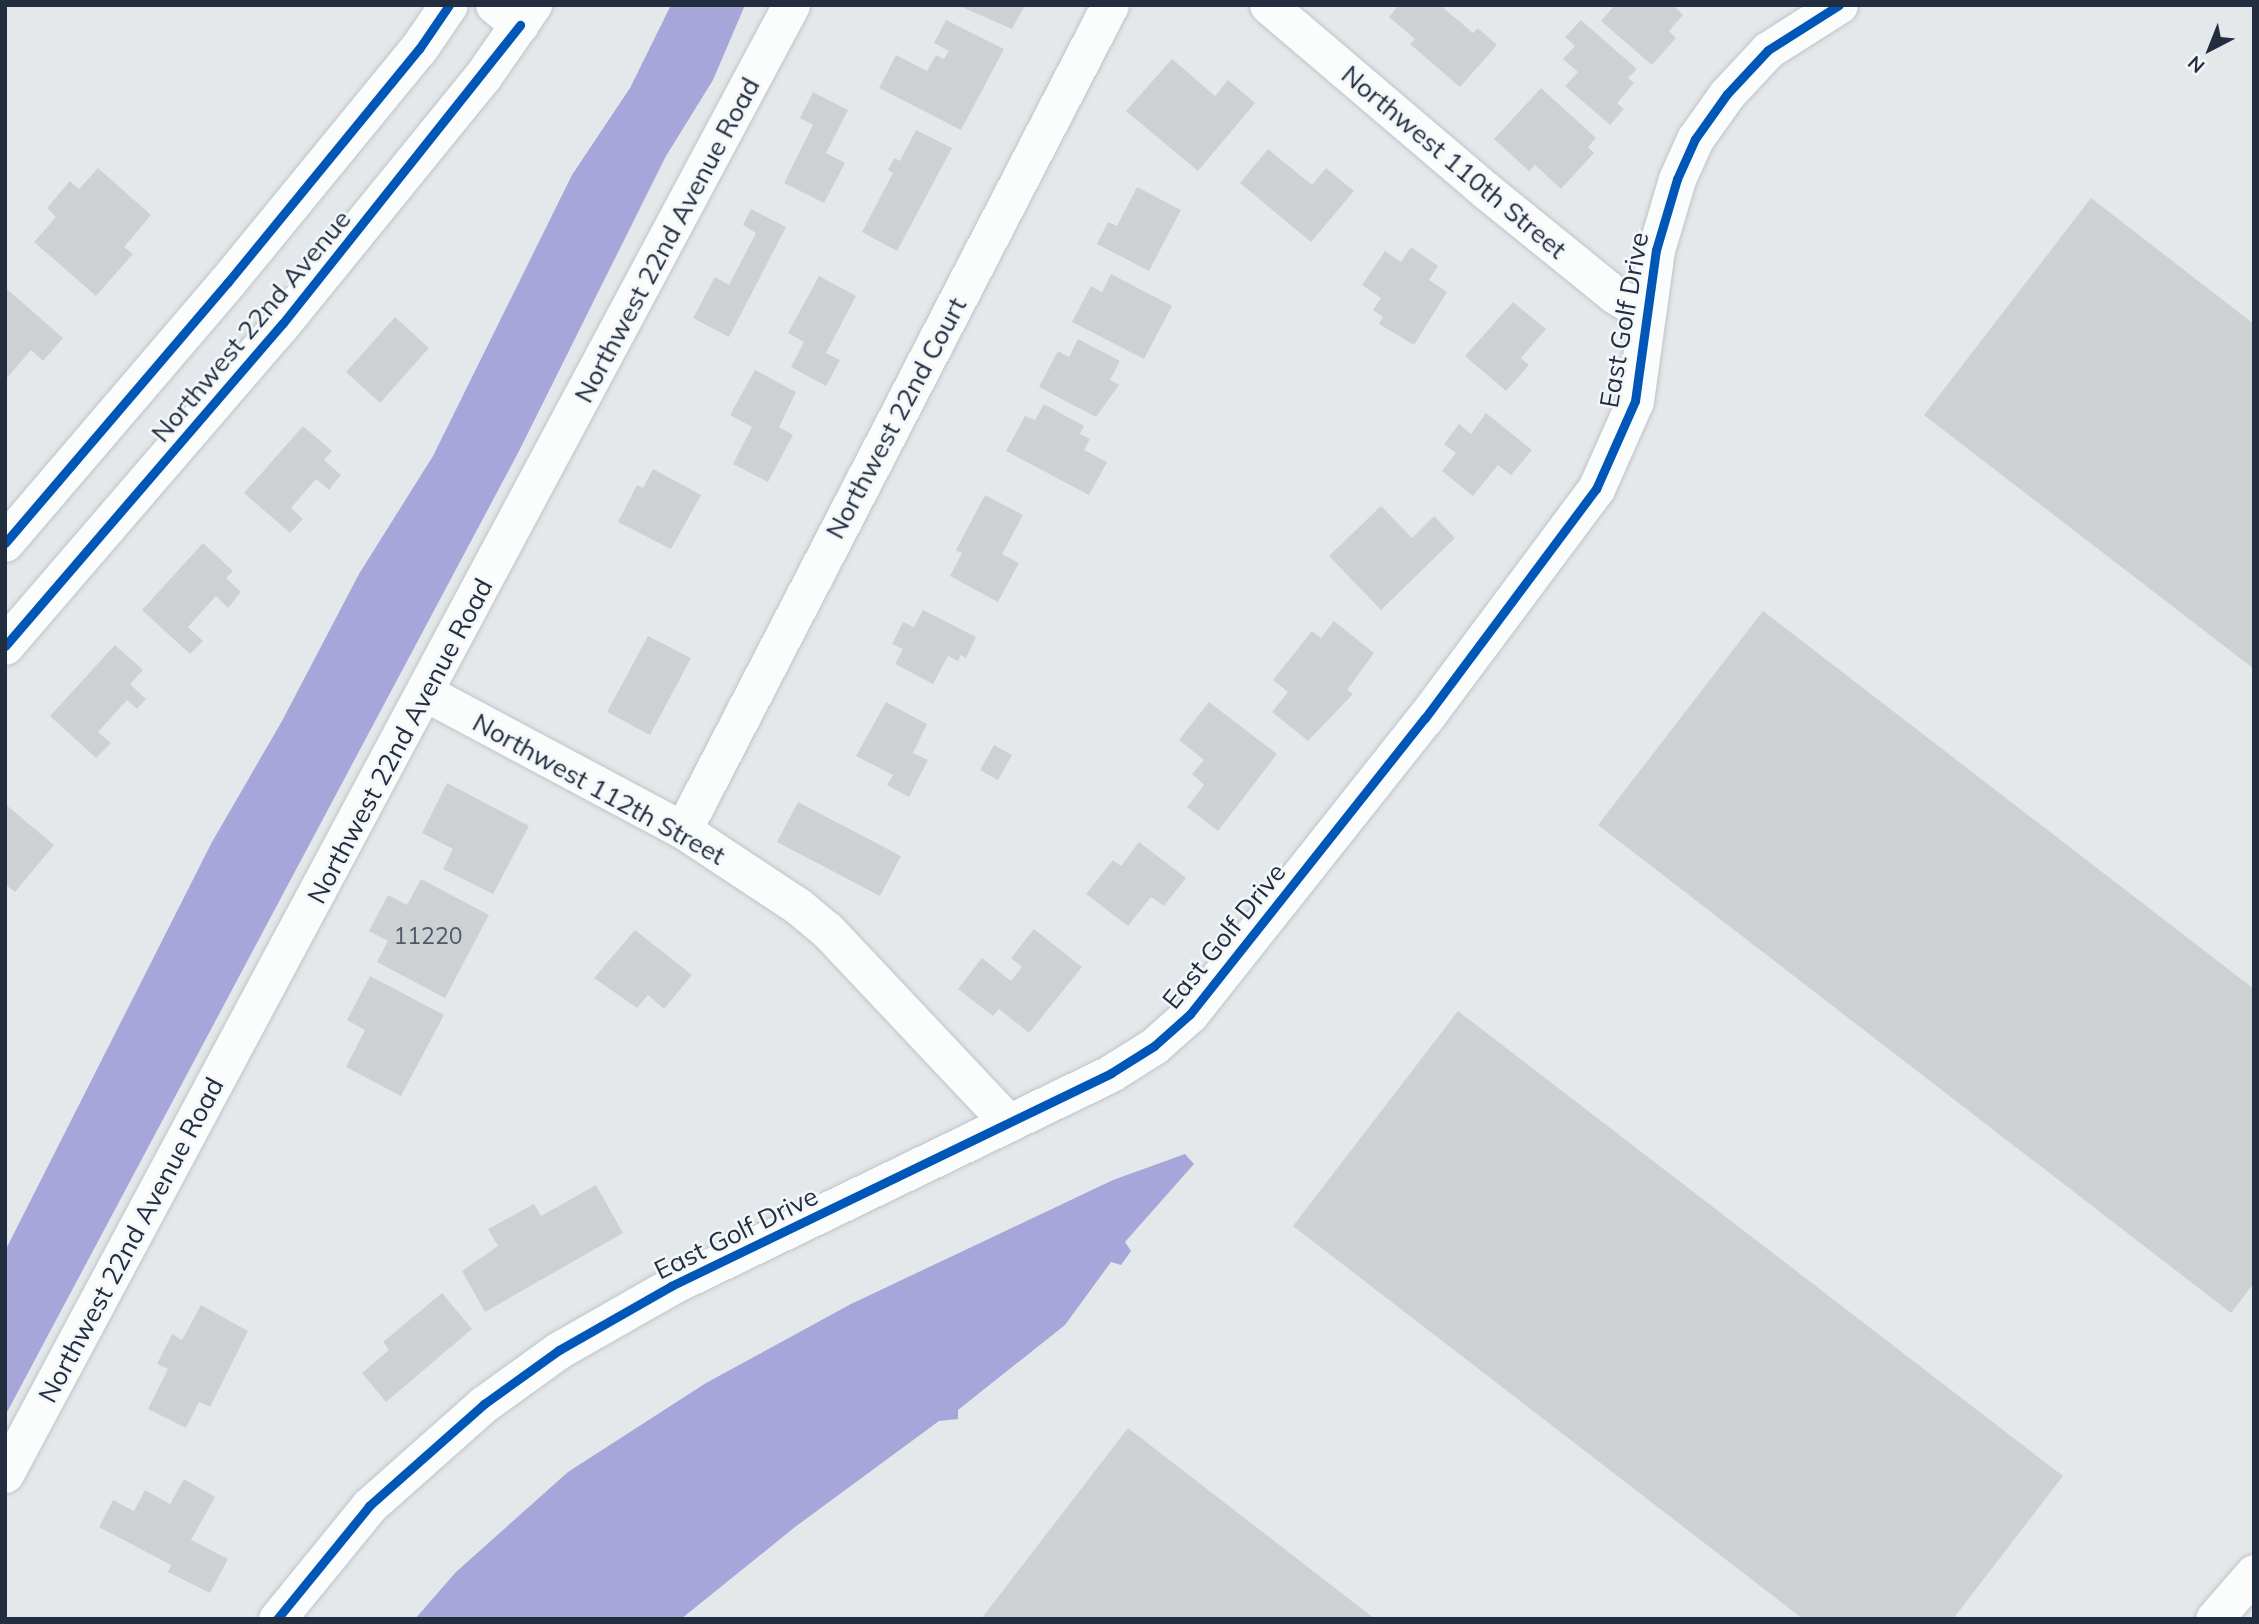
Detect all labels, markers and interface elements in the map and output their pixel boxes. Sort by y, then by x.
north arrow [2175,14,2245,84]
text: N [2183,51,2209,78]
street label: Northwest 110th Street [1335,59,1573,265]
street label: Northwest 22nd Avenue Road [568,72,766,408]
street label: Northwest 22nd Avenue [145,204,357,448]
street label: East Golf Drive [1593,230,1655,410]
street label: Northwest 22nd Court [819,292,973,544]
street label: Northwest 22nd Avenue Road [301,573,499,909]
street label: Northwest 112th Street [467,707,731,871]
street label: East Golf Drive [1156,857,1292,1015]
house number: 11220 [394,922,462,950]
street label: Northwest 22nd Avenue Road [32,1072,230,1408]
street label: East Golf Drive [649,1180,823,1286]

